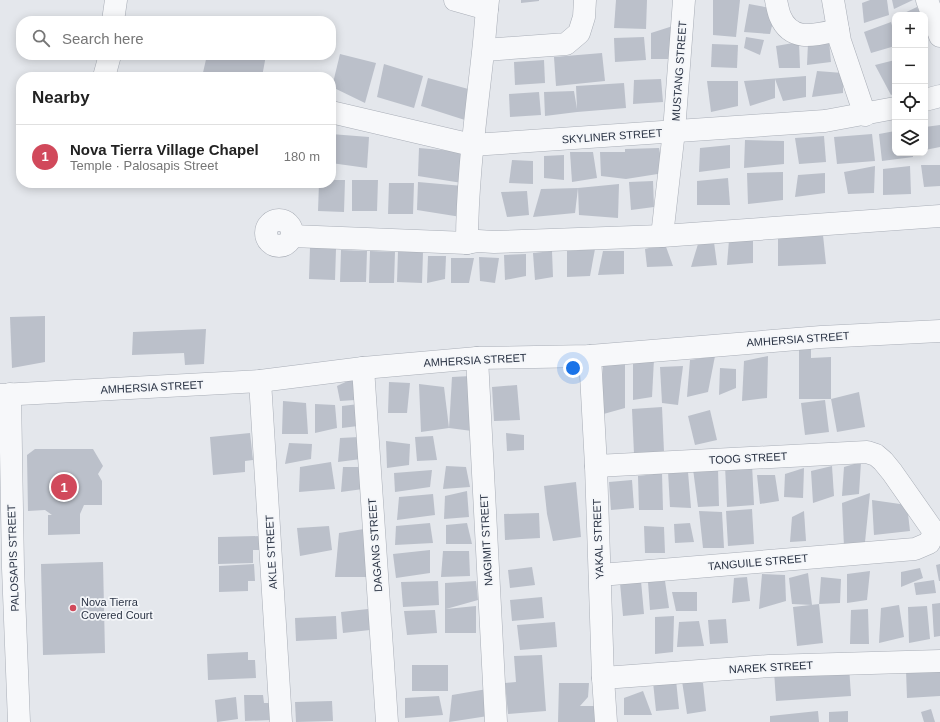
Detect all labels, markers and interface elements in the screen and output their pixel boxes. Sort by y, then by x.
map controls [892,12,928,156]
button: + [892,12,928,48]
search box [16,16,336,60]
street label: MUSTANG STREET [670,20,689,122]
icon: search [30,27,52,49]
text: Search here [62,30,144,47]
button: − [892,48,928,84]
button: locate [892,84,928,120]
text: Nearby [32,88,90,107]
button: layers [892,120,928,156]
street label: SKYLINER STREET [561,126,663,146]
text: Nova Tierra Village Chapel [70,141,259,158]
text: 1 [41,149,49,164]
text: 180 m [284,149,320,164]
text: Temple · Palosapis Street [70,158,218,173]
street label: AMHERSIA STREET [746,329,850,349]
street label: AMHERSIA STREET [423,351,527,369]
your location [563,358,583,378]
street label: AMHERSIA STREET [100,378,204,396]
street label: TOOG STREET [708,450,788,466]
pin: 1 [51,472,77,502]
street label: NAGIMIT STREET [478,493,494,586]
street label: DAGANG STREET [366,497,384,592]
street label: YAKAL STREET [591,498,605,580]
street label: PALOSAPIS STREET [5,504,21,612]
street label: AKLE STREET [263,514,279,590]
street label: TANGUILE STREET [707,552,809,572]
place label: Nova Tierra Covered Court [81,596,153,621]
marker: Nova Tierra Covered Court [68,603,78,613]
street label: NAREK STREET [729,659,814,675]

